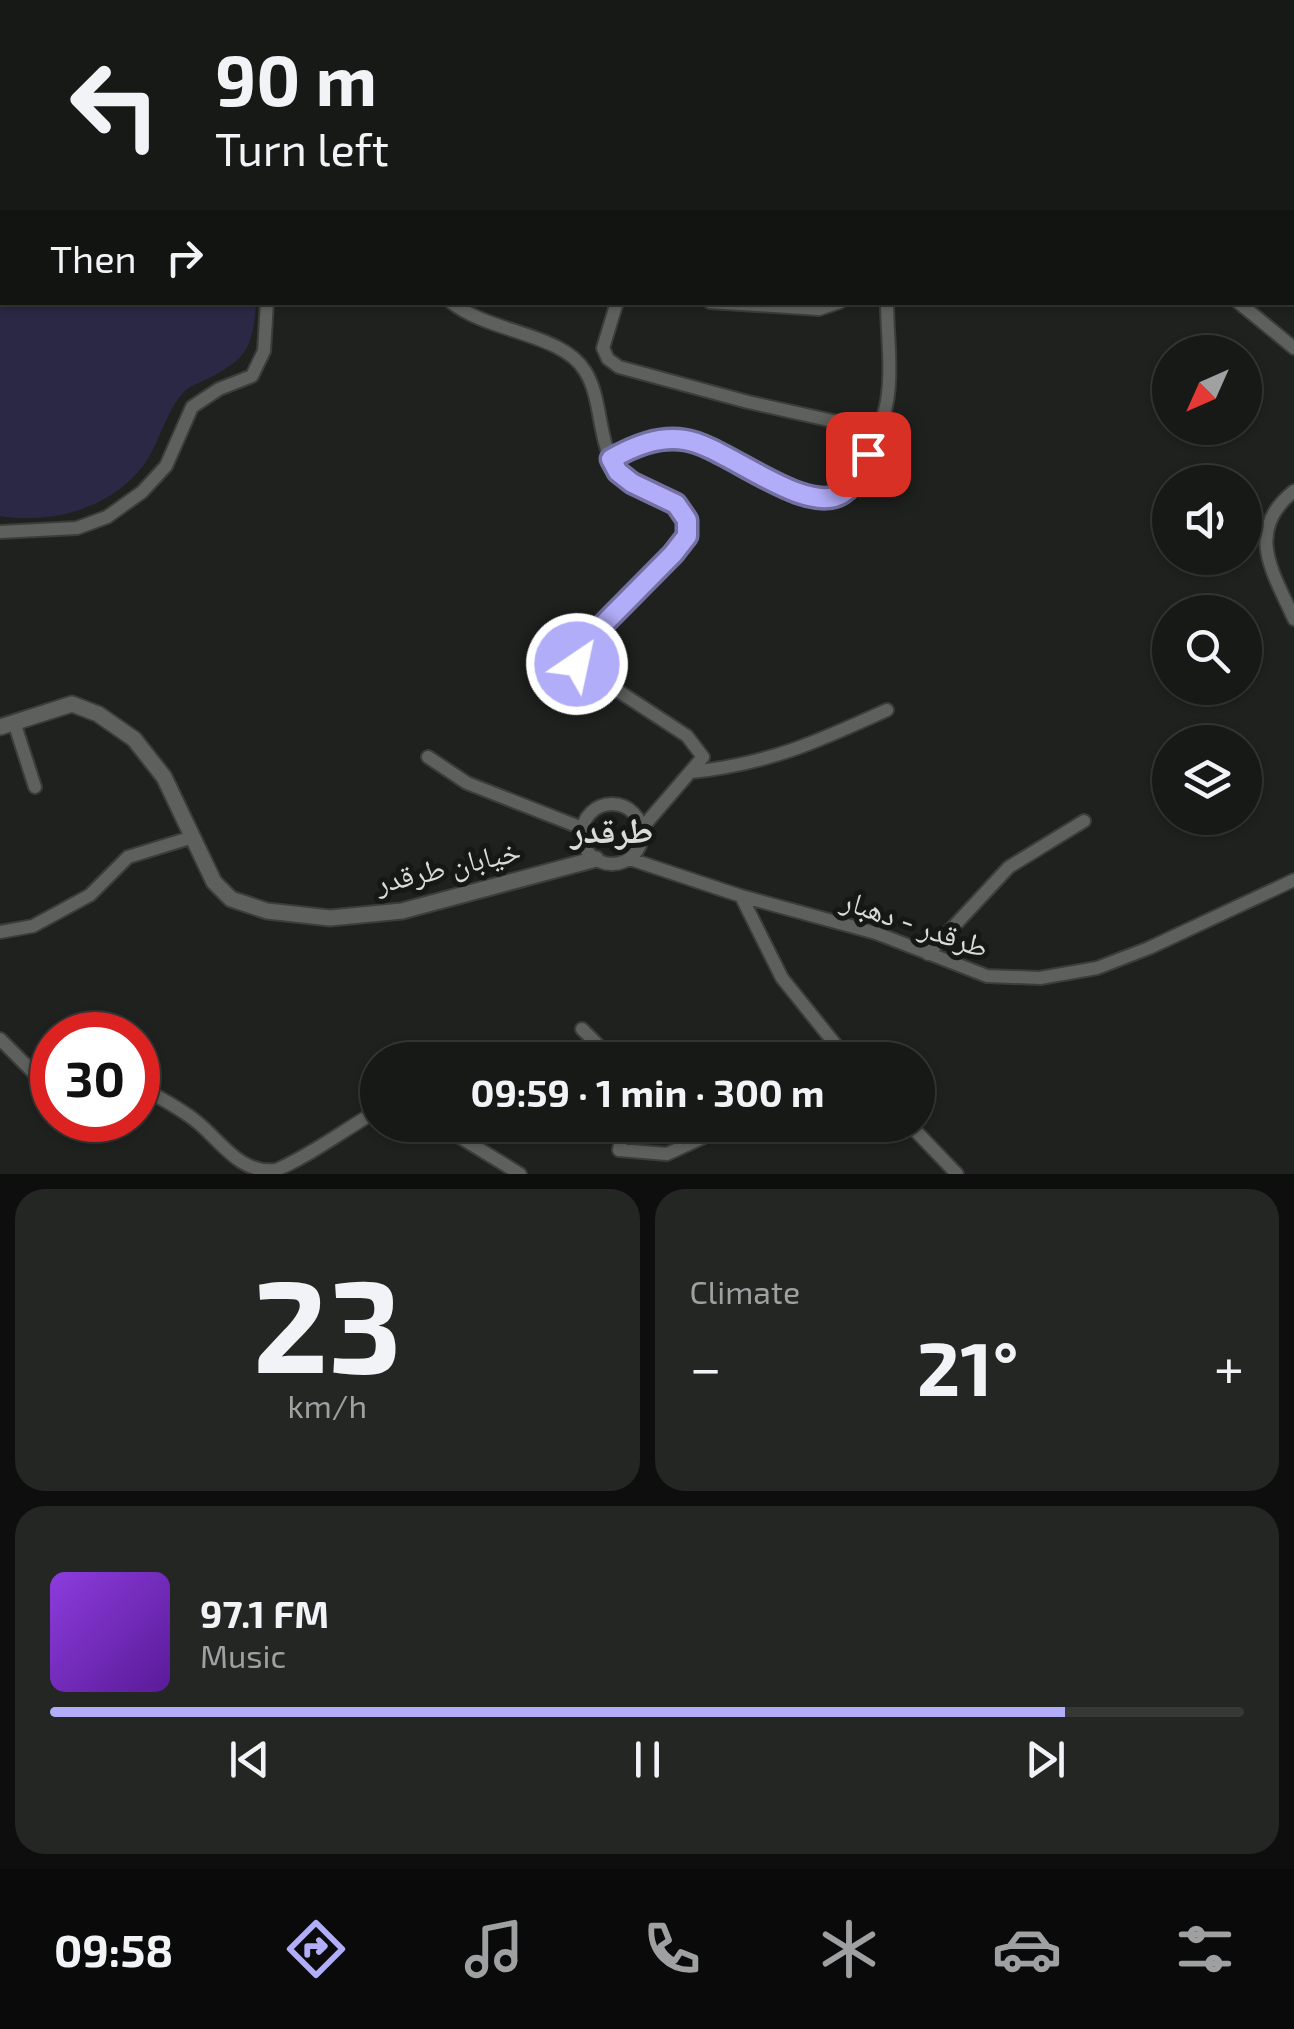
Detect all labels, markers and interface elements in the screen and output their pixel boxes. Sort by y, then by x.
text: 90 m [215,36,377,120]
icon: left [50,40,180,170]
text: Turn left [215,121,389,175]
icon: right [157,230,212,285]
text: Then [50,235,137,281]
north arrow [1152,335,1262,445]
map controls [1152,335,1262,835]
pin [826,412,911,497]
icon: arrive [841,427,896,482]
button: sound [1152,465,1262,575]
button: search [1152,595,1262,705]
position arrow [525,612,629,716]
button: layers [1152,725,1262,835]
district label: طرقدر [568,808,654,850]
street label: خیابان طرقدر [370,831,524,901]
street label: طرقدر - دهبار [836,880,994,965]
speed limit sign: 30 [30,1012,160,1142]
text: 09:59 · 1 min · 300 m [470,1069,825,1115]
text: 23 [253,1243,402,1399]
text: Climate [690,1272,800,1310]
text: 21° [917,1321,1019,1411]
text: − [690,1333,722,1399]
text: + [1214,1333,1244,1399]
text: km/h [288,1386,367,1424]
text: 97.1 FM [200,1590,329,1636]
text: Music [200,1636,286,1674]
icon: previous [222,1732,277,1787]
icon: pause [620,1732,675,1787]
icon: next [1018,1732,1073,1787]
icon: directions [281,1914,351,1984]
icon: music [459,1914,529,1984]
icon: phone [637,1914,707,1984]
icon: climate [814,1914,884,1984]
icon: car [992,1914,1062,1984]
icon: filters [1170,1914,1240,1984]
text: 09:58 [54,1922,173,1976]

